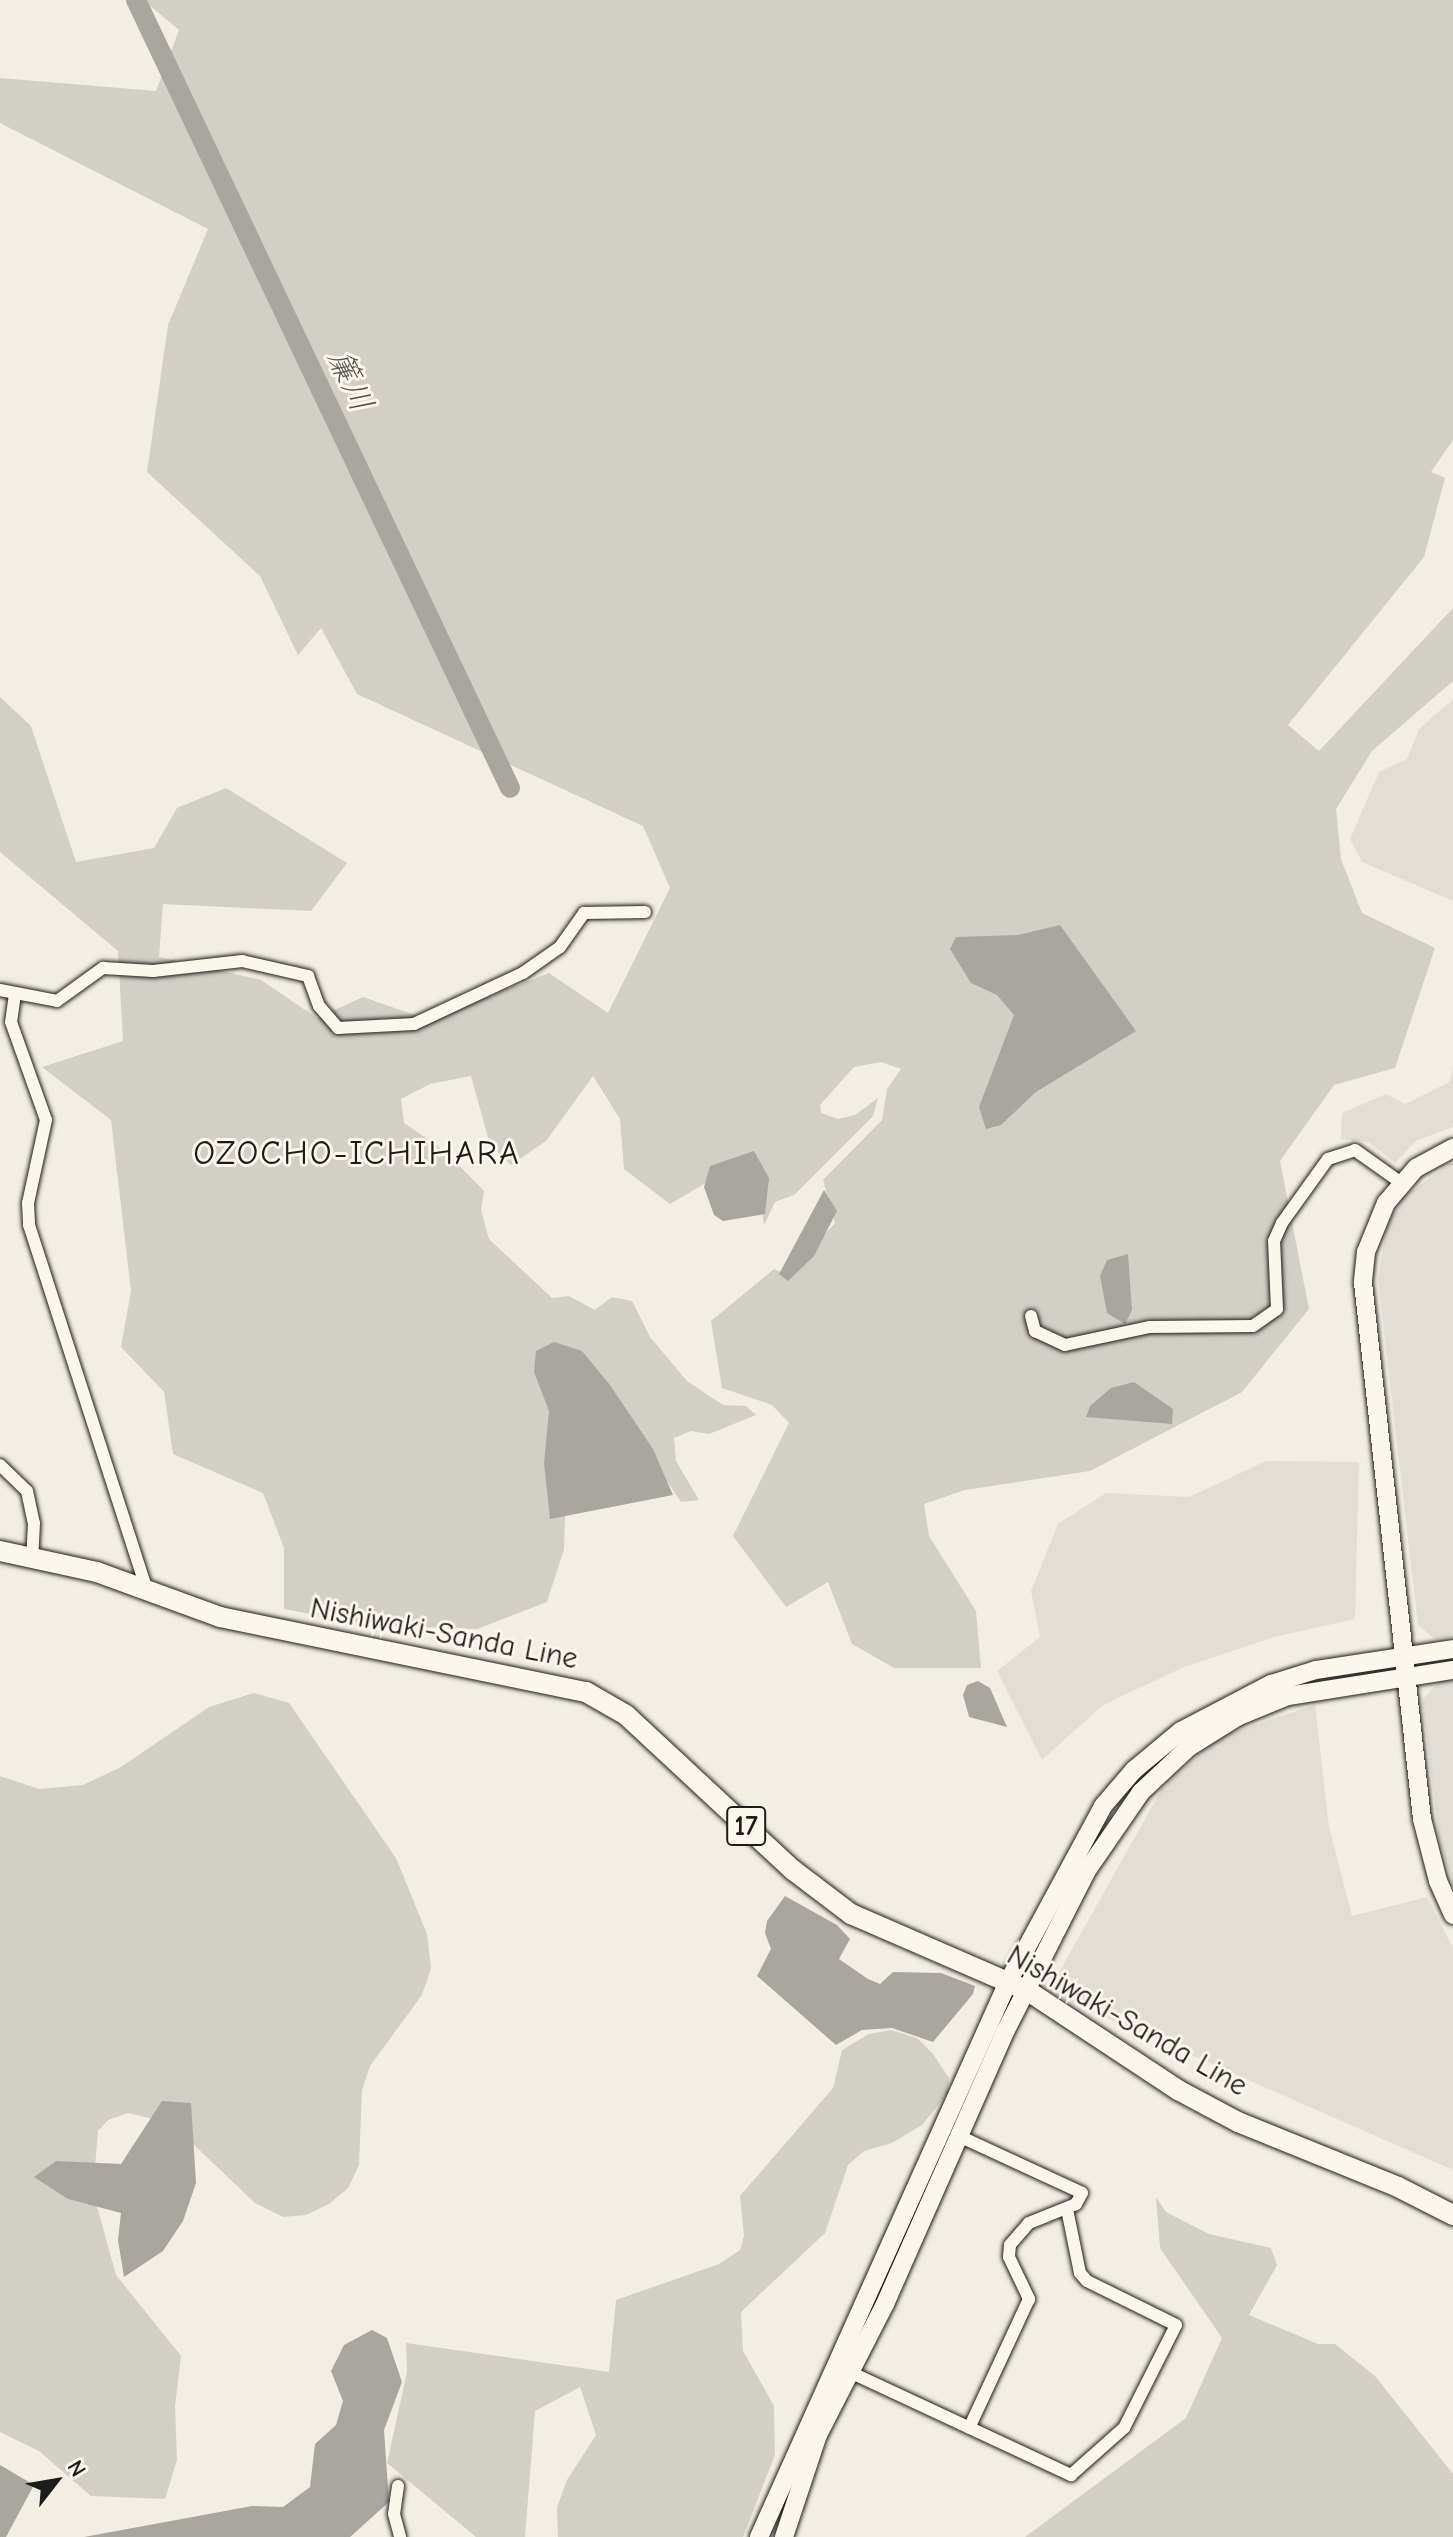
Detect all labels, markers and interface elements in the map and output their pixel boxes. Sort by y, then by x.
water label: 簾川 [319,344,381,418]
district label: OZOCHO-ICHIHARA [193,1134,521,1174]
street label: Nishiwaki-Sanda Line [307,1590,581,1678]
road number: 17 [726,1802,766,1850]
street label: Nishiwaki-Sanda Line [1000,1937,1254,2105]
north arrow [16,2441,96,2521]
text: N [62,2456,91,2481]

